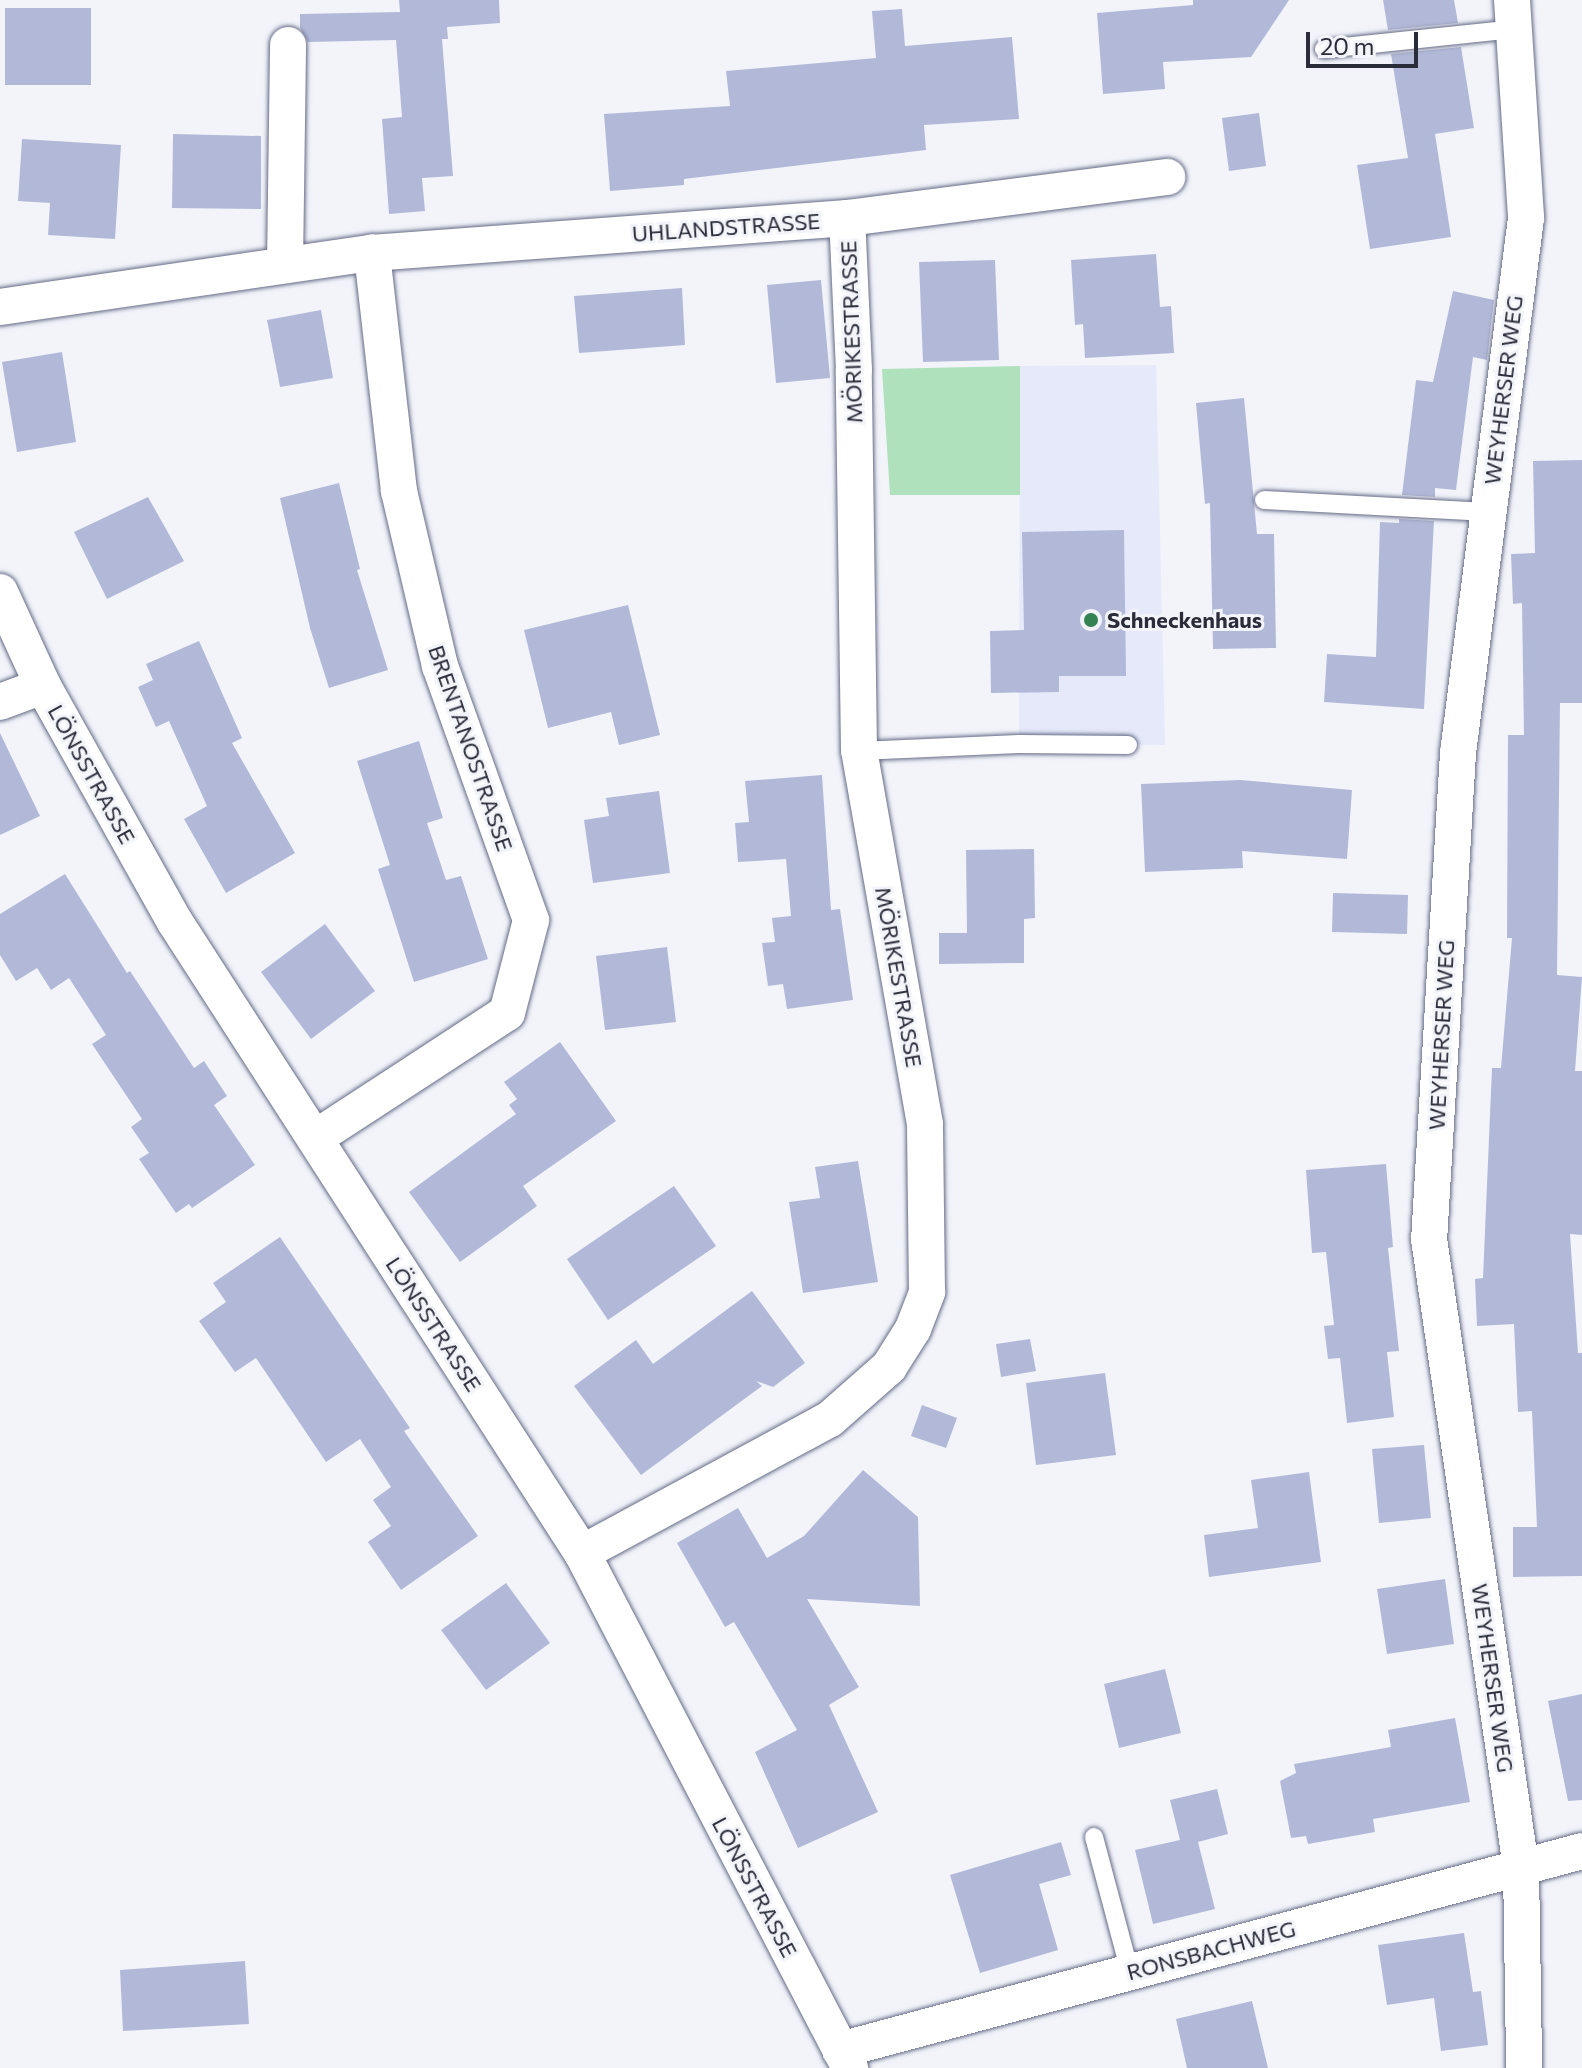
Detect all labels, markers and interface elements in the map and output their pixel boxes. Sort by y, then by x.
scale bar [1310,16,1422,66]
text: 20 m [1320,31,1374,60]
street label: UHLANDSTRASSE [631,207,821,247]
street label: MÖRIKESTRASSE [835,240,867,424]
street label: WEYHERSER WEG [1478,294,1528,486]
place label: Schneckenhaus [1107,607,1262,633]
marker: Schneckenhaus [1082,611,1100,629]
street label: BRENTANOSTRASSE [423,642,519,854]
street label: LÖNSSTRASSE [43,700,141,848]
street label: MÖRIKESTRASSE [870,885,928,1069]
street label: WEYHERSER WEG [1423,939,1459,1131]
street label: LÖNSSTRASSE [381,1252,487,1396]
street label: WEYHERSER WEG [1467,1582,1519,1774]
street label: LÖNSSTRASSE [707,1812,803,1962]
street label: RONSBACHWEG [1124,1915,1298,1985]

